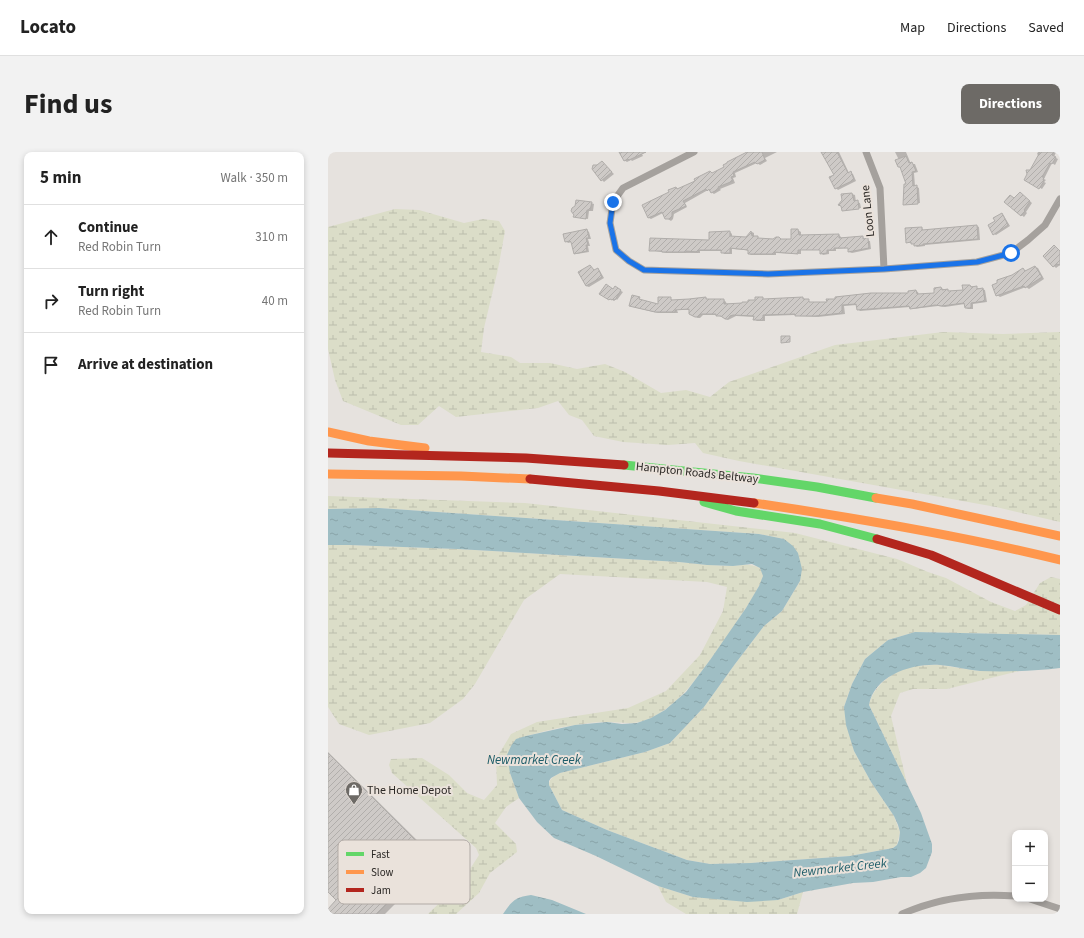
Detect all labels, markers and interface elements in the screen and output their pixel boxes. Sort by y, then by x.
text: Locato [20,14,76,41]
text: Map [900,18,925,38]
text: Directions [947,18,1006,38]
text: Saved [1028,18,1064,38]
text: Find us [24,84,112,124]
button: Directions [961,84,1060,124]
text: 5 min [40,166,81,190]
text: Walk · 350 m [220,169,288,187]
street label: Loon Lane [857,184,879,238]
route end [604,193,622,211]
text: Continue [78,217,138,238]
icon: ahead [40,226,62,248]
text: 310 m [255,228,288,246]
text: Red Robin Turn [78,238,161,256]
route start [1002,244,1020,262]
text: Turn right [78,281,144,302]
icon: right [40,290,62,312]
text: 40 m [262,292,288,310]
text: Red Robin Turn [78,302,161,320]
icon: arrive [40,354,62,376]
text: Arrive at destination [78,354,213,375]
street label: Hampton Roads Beltway [635,458,759,488]
water label: Newmarket Creek [487,751,582,769]
shop icon: The Home Depot [344,780,364,805]
place label: The Home Depot [367,782,451,799]
map controls [1012,830,1048,902]
button: + [1012,830,1048,866]
legend [338,840,470,904]
text: Fast [371,847,390,862]
water label: Newmarket Creek [792,854,889,882]
text: Slow [371,865,394,880]
button: − [1012,866,1048,902]
text: Jam [371,883,391,898]

